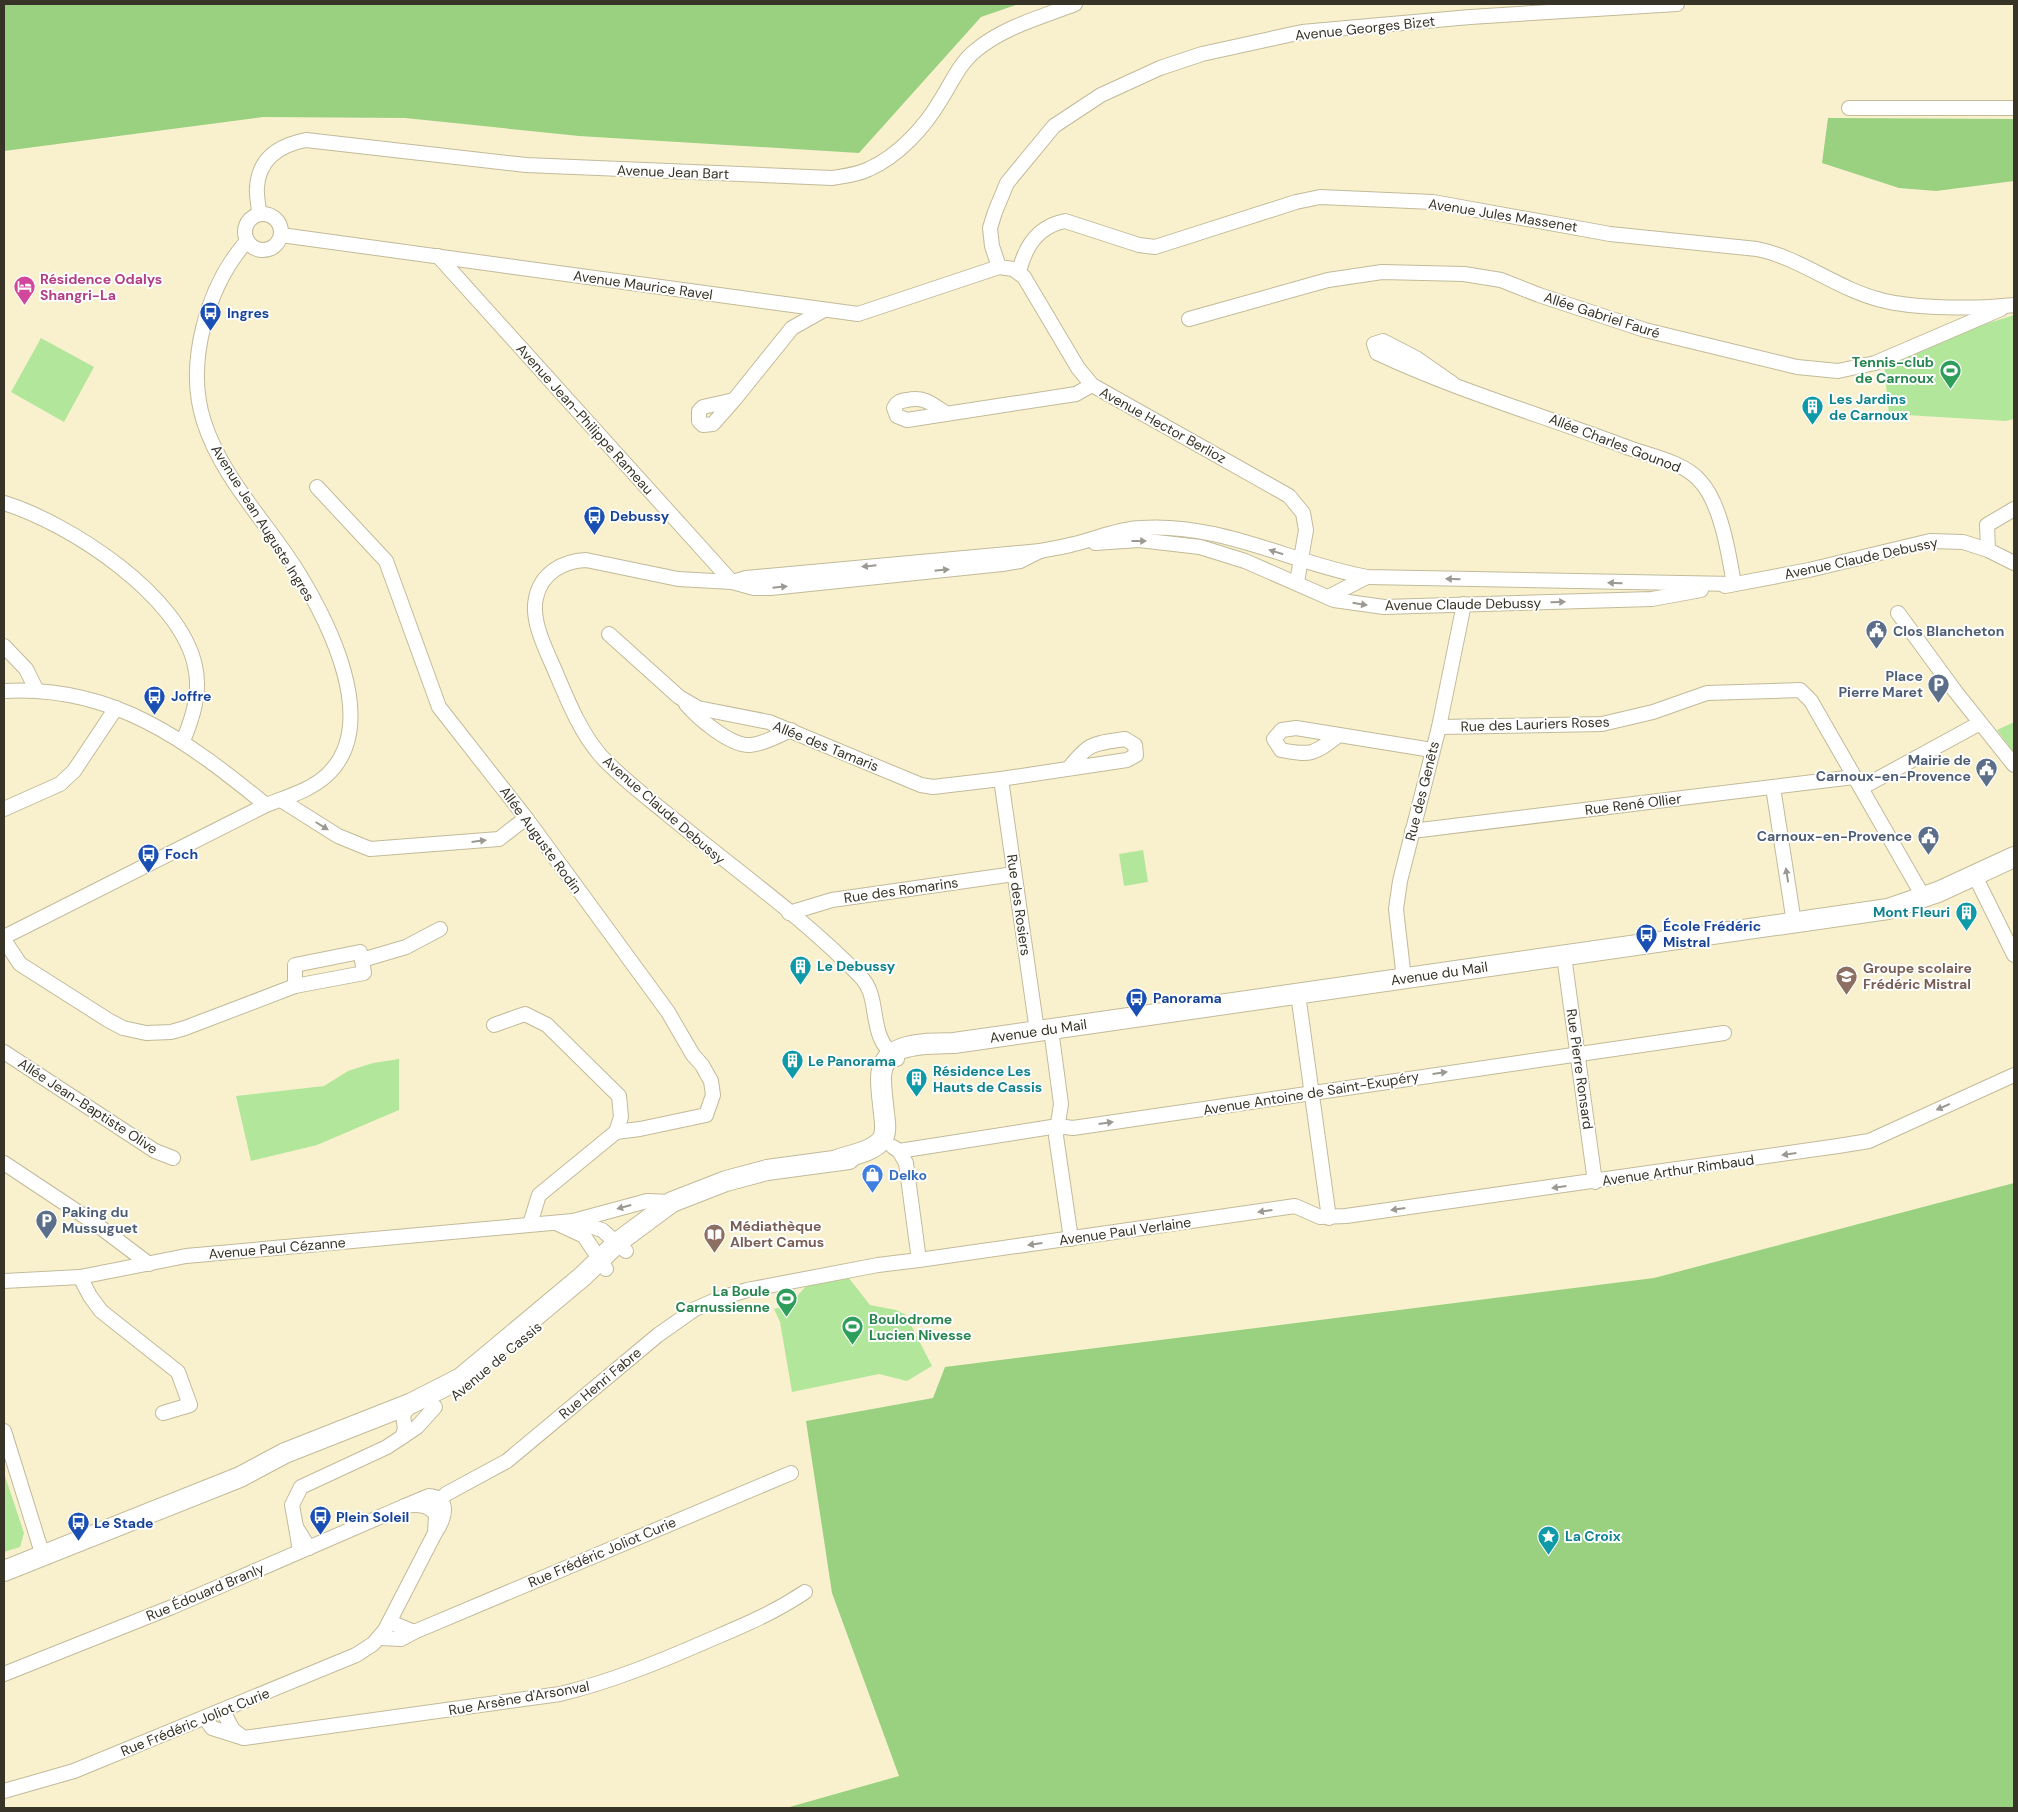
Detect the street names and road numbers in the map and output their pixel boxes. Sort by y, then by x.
street label: Avenue Georges Bizet [1294,12,1436,44]
street label: Avenue Jean Bart [617,161,729,183]
street label: Avenue Jules Massenet [1427,194,1579,236]
street label: Avenue Maurice Ravel [572,266,714,304]
street label: Allée Gabriel Fauré [1542,288,1662,342]
street label: Avenue Jean-Philippe Rameau [513,340,657,498]
street label: Avenue Hector Berlioz [1097,383,1229,467]
street label: Allée Charles Gounod [1546,410,1684,476]
street label: Avenue Jean Auguste Ingres [207,441,319,605]
street label: Avenue Claude Debussy [1783,533,1940,583]
street label: Avenue Claude Debussy [1385,594,1542,614]
street label: Rue des Lauriers Roses [1460,712,1610,736]
street label: Allée des Tamaris [770,717,882,775]
street label: Rue des Genêts [1401,739,1443,843]
street label: Avenue Claude Debussy [599,752,729,868]
street label: Allée Auguste Rodin [496,783,586,897]
street label: Rue René Ollier [1584,789,1682,819]
street label: Rue des Rosiers [1003,853,1035,957]
street label: Rue des Romarins [843,873,959,907]
street label: Avenue du Mail [1389,958,1489,989]
street label: Rue Pierre Ronsard [1563,1007,1597,1131]
street label: Avenue du Mail [989,1015,1088,1047]
street label: Allée Jean-Baptiste Olive [15,1054,161,1158]
street label: Avenue Antoine de Saint-Exupéry [1202,1067,1421,1119]
street label: Avenue Arthur Rimbaud [1601,1150,1755,1190]
street label: Avenue Paul Verlaine [1058,1213,1192,1249]
street label: Avenue Paul Cézanne [208,1233,346,1263]
street label: Avenue de Cassis [447,1318,545,1404]
street label: Rue Henri Fabre [555,1343,645,1423]
street label: Rue Frédéric Joliot Curie [525,1513,679,1591]
street label: Rue Édouard Branly [143,1559,267,1625]
street label: Rue Arsène d'Arsonval [447,1677,591,1719]
street label: Rue Frédéric Joliot Curie [118,1684,272,1760]

